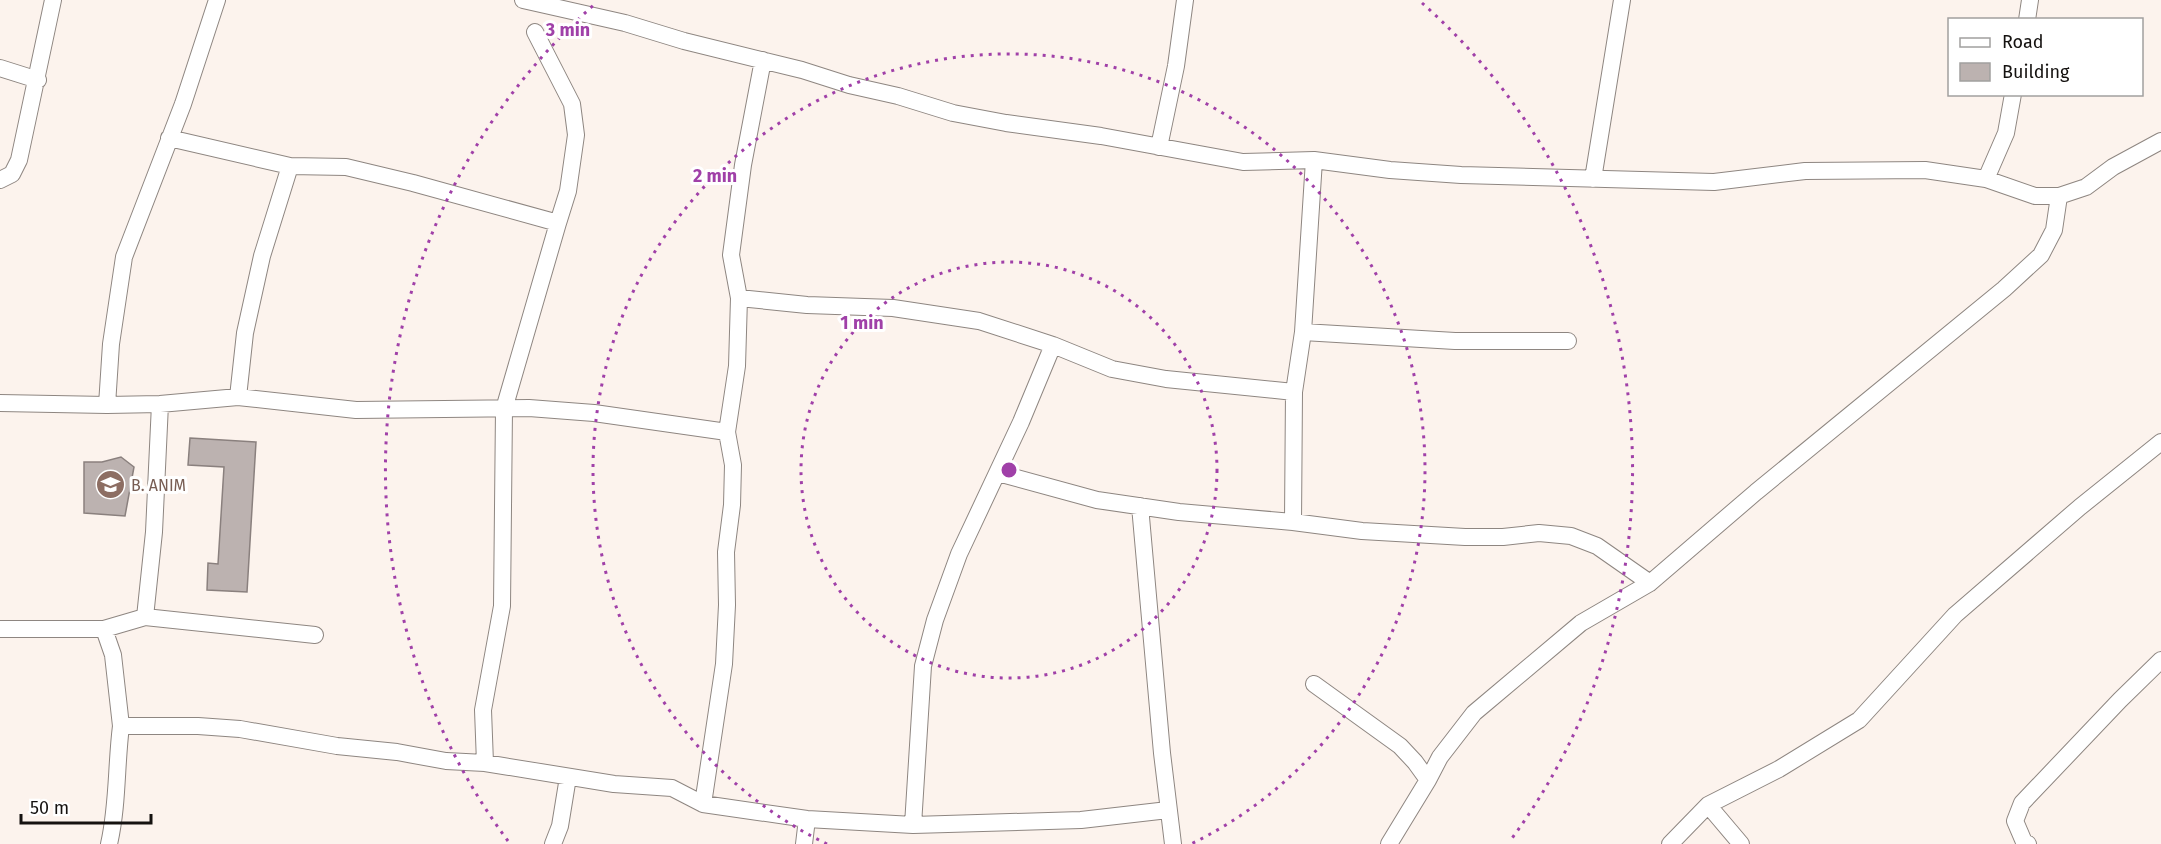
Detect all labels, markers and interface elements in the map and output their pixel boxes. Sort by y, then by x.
legend [1948,18,2143,96]
text: 3 min [545,19,590,41]
text: Road [2002,31,2044,53]
text: Building [2002,61,2070,83]
text: 2 min [693,165,737,187]
text: 1 min [840,312,884,334]
centre of rings [999,460,1019,480]
school or university icon: B. ANIM [94,469,126,501]
place label: B. ANIM [131,476,186,495]
scale bar [21,787,152,825]
text: 50 m [30,797,69,819]

